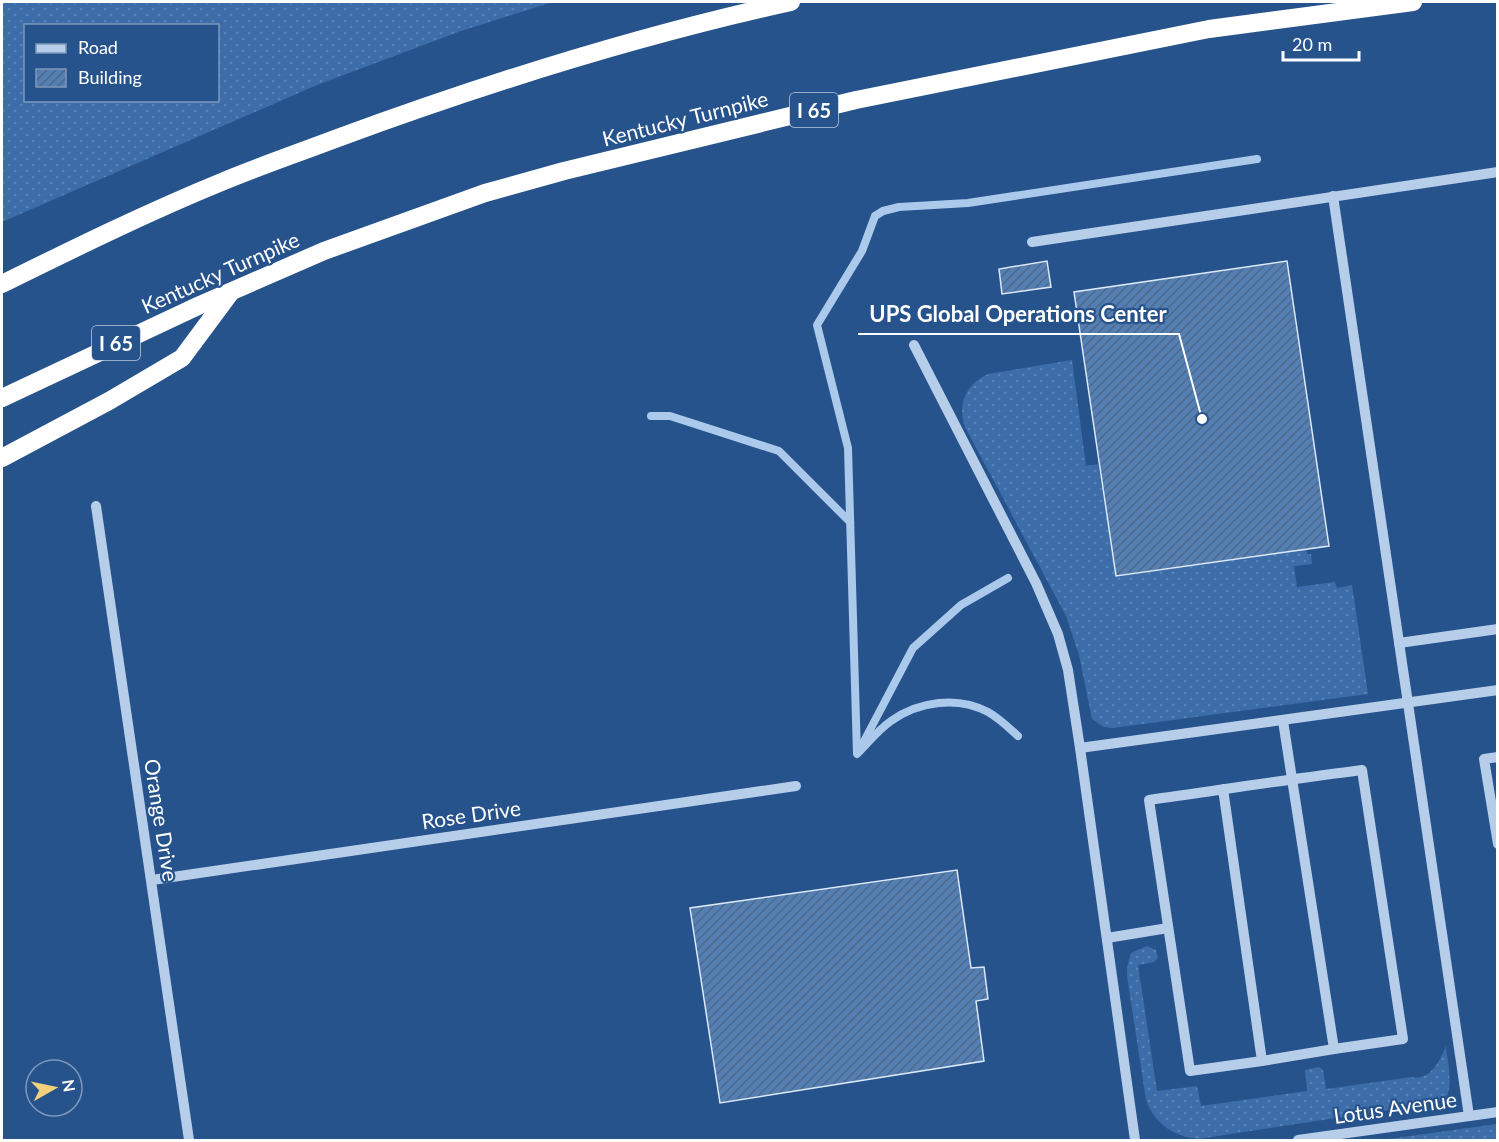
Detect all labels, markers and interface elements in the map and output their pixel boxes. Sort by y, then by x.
legend [24,24,219,102]
scale bar [1283,24,1360,62]
text: 20 m [1292,33,1332,55]
text: Road [78,36,118,58]
text: Building [78,66,142,88]
street label: Kentucky Turnpike [599,85,771,151]
road number: I 65 [790,93,838,127]
street label: Kentucky Turnpike [137,226,303,318]
callout: UPS Global Operations Center [858,294,1179,334]
text: UPS Global Operations Center [869,300,1167,327]
road number: I 65 [92,326,140,360]
street label: Orange Drive [140,757,184,883]
street label: Rose Drive [420,795,522,833]
north arrow [24,1058,84,1118]
text: N [59,1078,80,1093]
street label: Lotus Avenue [1332,1086,1458,1128]

